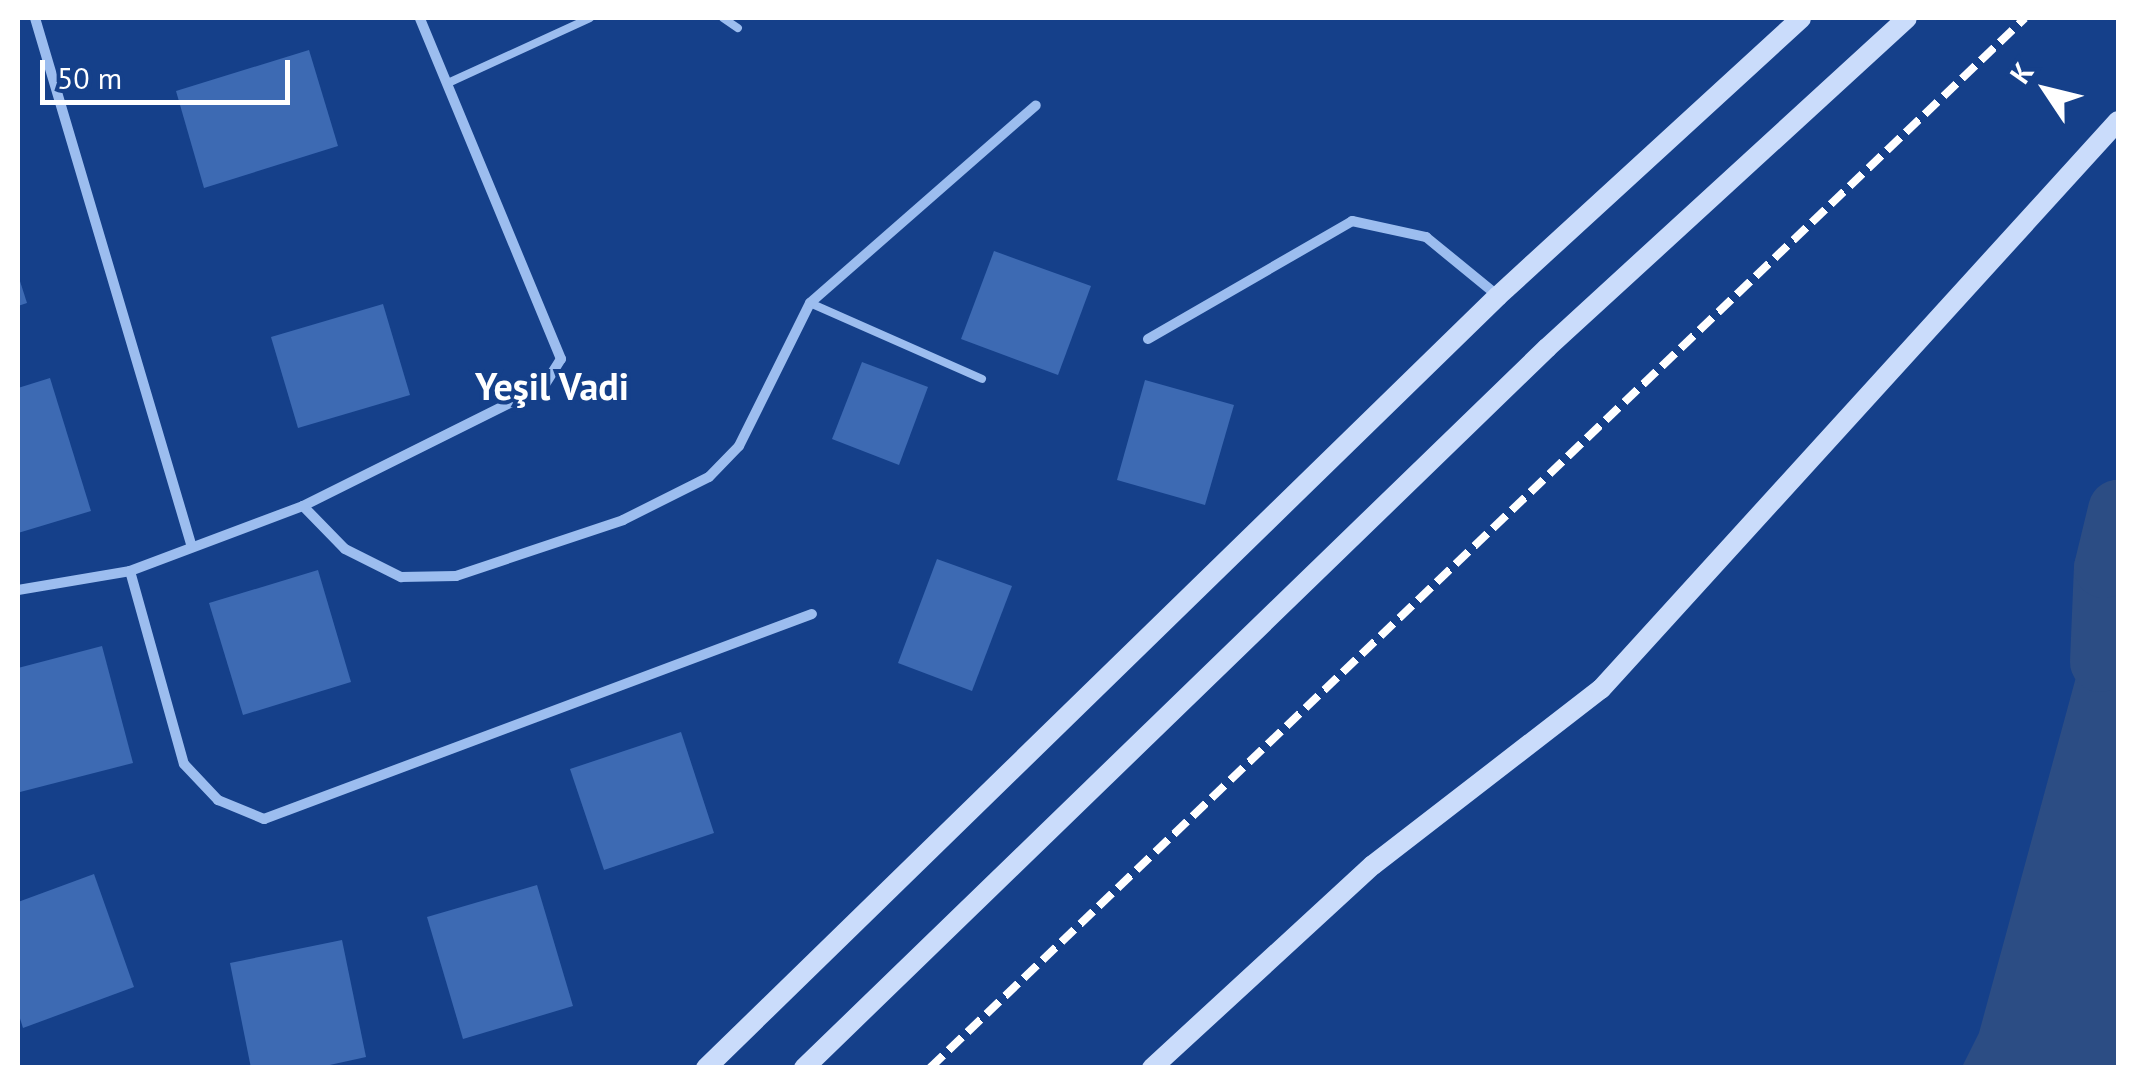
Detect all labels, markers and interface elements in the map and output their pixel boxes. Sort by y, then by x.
scale bar [45,40,295,102]
north arrow [1996,40,2096,140]
text: K [2001,55,2041,90]
text: 50 m [57,58,122,97]
district label: Yeşil Vadi [474,363,630,409]

